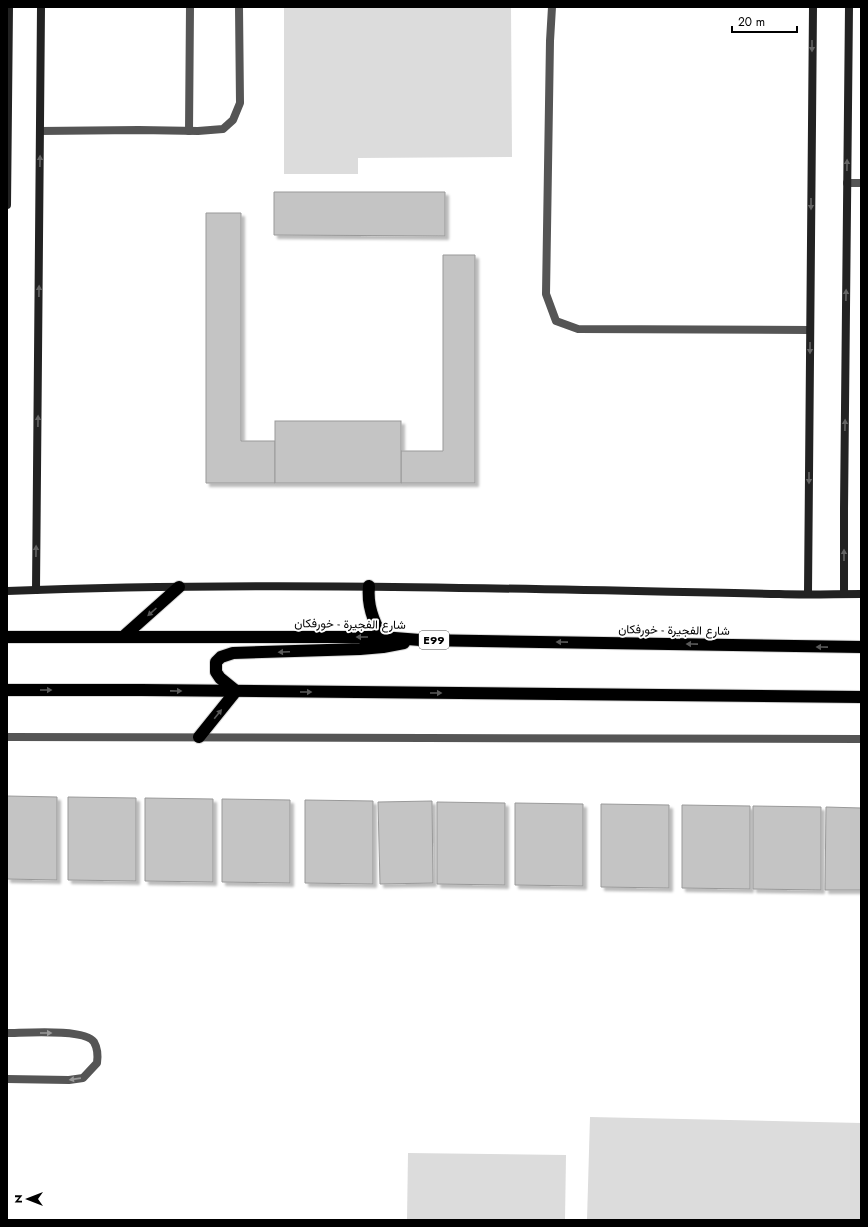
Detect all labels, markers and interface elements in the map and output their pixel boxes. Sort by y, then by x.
scale bar [732,8,797,34]
text: 20 m [738,13,765,31]
one-way arrow [809,40,815,53]
one-way arrow [37,154,43,167]
one-way arrow [844,158,850,171]
one-way arrow [808,198,814,211]
one-way arrow [36,284,42,297]
one-way arrow [843,288,849,301]
one-way arrow [807,342,813,355]
one-way arrow [34,415,41,427]
one-way arrow [842,418,848,431]
one-way arrow [806,472,812,485]
one-way arrow [33,544,39,557]
one-way arrow [841,548,847,561]
one-way arrow [147,607,156,616]
street label: شارع الفجيرة - خورفكان [294,614,406,634]
street label: شارع الفجيرة - خورفكان [618,620,730,640]
road number: E99 [419,631,449,649]
one-way arrow [355,634,368,640]
one-way arrow [555,639,568,645]
one-way arrow [686,641,698,648]
one-way arrow [815,644,828,650]
one-way arrow [278,648,290,655]
one-way arrow [40,687,53,693]
one-way arrow [170,688,183,694]
one-way arrow [300,689,313,695]
one-way arrow [430,690,443,696]
one-way arrow [213,709,222,720]
one-way arrow [40,1030,53,1036]
one-way arrow [69,1076,81,1082]
north arrow [8,1179,48,1219]
text: N [10,1195,26,1203]

